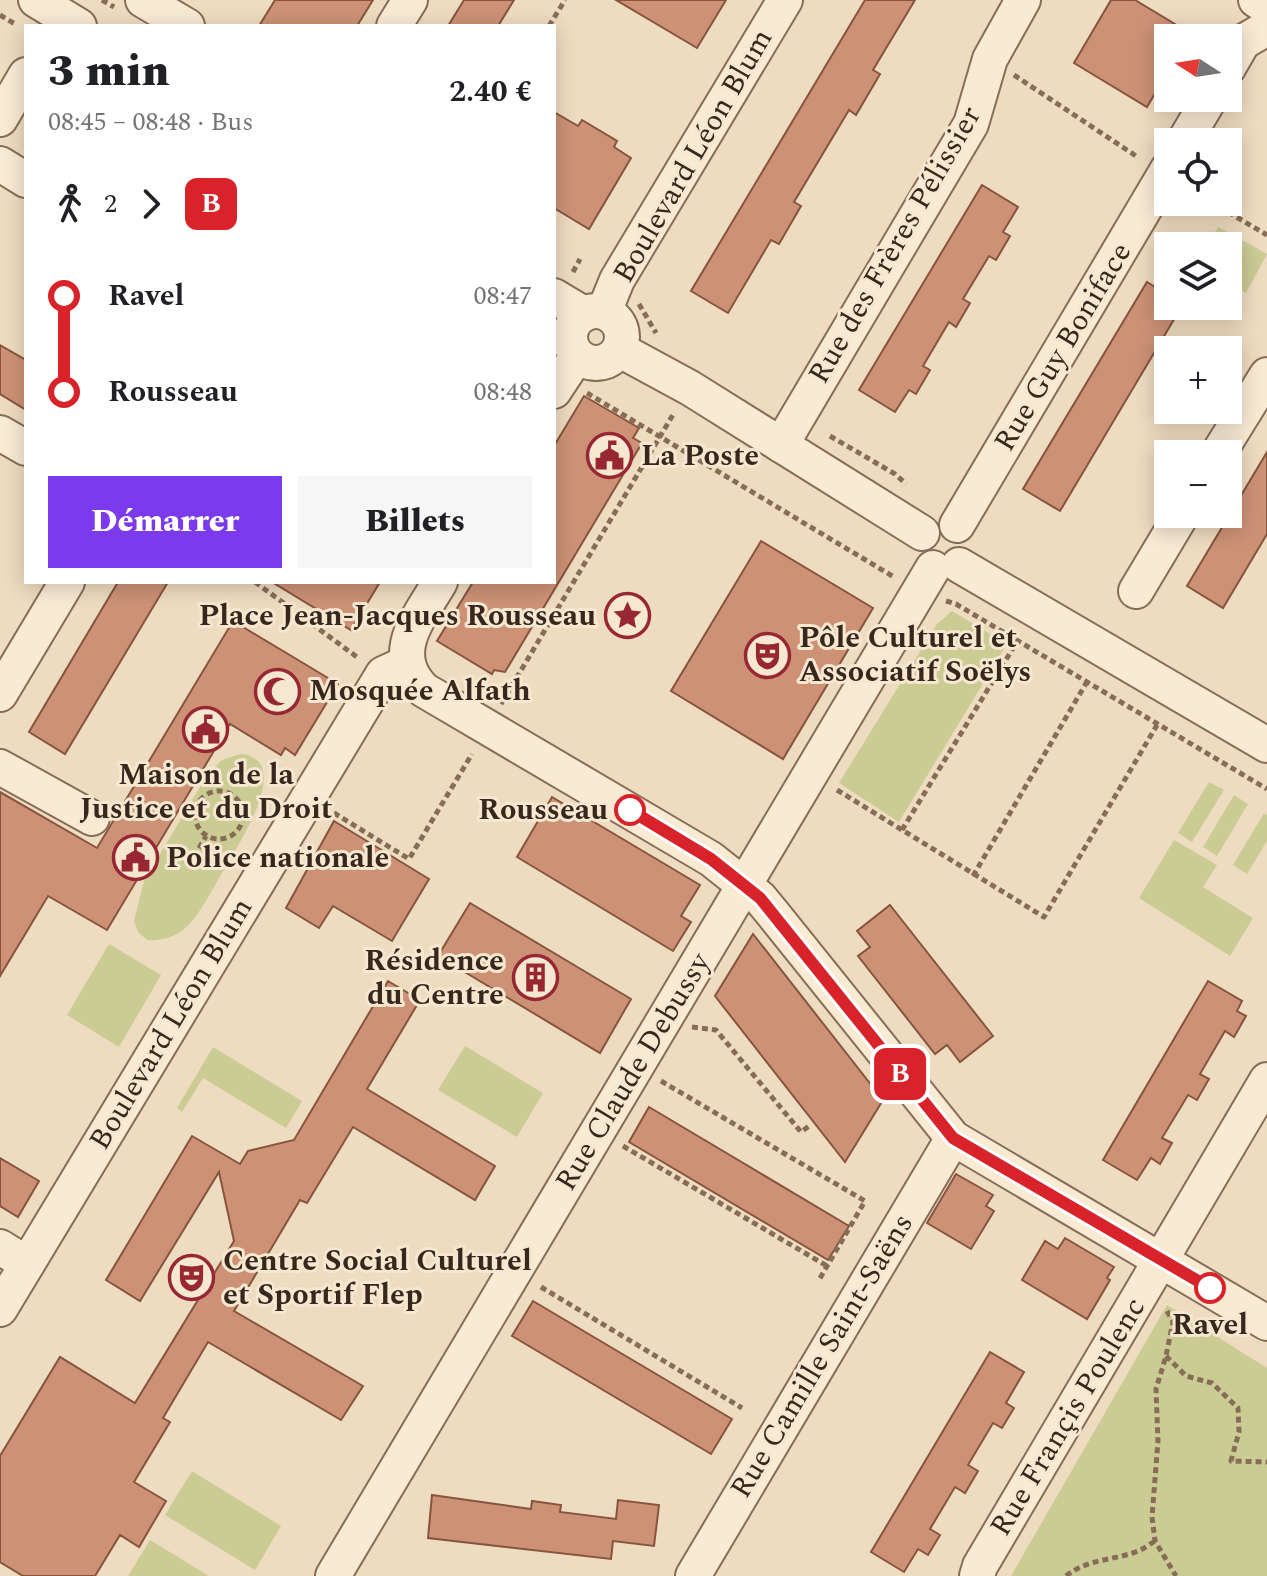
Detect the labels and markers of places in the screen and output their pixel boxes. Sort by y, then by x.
public building icon: La Poste [586,432,634,480]
place label: La Poste [641,433,759,479]
place icon: Place Jean-Jacques Rousseau [603,592,651,640]
place label: Place Jean-Jacques Rousseau [199,593,596,639]
place label: Pôle Culturel et Associatif Soëlys [799,615,1031,695]
theatre icon: Pôle Culturel et Associatif Soëlys [744,631,792,679]
mosque icon: Mosquée Alfath [254,667,302,715]
place label: Mosquée Alfath [309,668,531,714]
public building icon: Maison de la Justice et du Droit [182,705,230,753]
place label: Maison de la Justice et du Droit [79,752,333,832]
place label: Rousseau [478,787,608,833]
marker: Rousseau [615,795,645,825]
public building icon: Police nationale [111,834,159,882]
place label: Police nationale [166,835,389,881]
place label: Résidence du Centre [364,938,504,1018]
building icon: Résidence du Centre [511,954,559,1002]
place label: Centre Social Culturel et Sportif Flep [223,1238,532,1318]
theatre icon: Centre Social Culturel et Sportif Flep [168,1254,216,1302]
marker: Ravel [1195,1273,1225,1303]
place label: Ravel [1172,1302,1248,1348]

